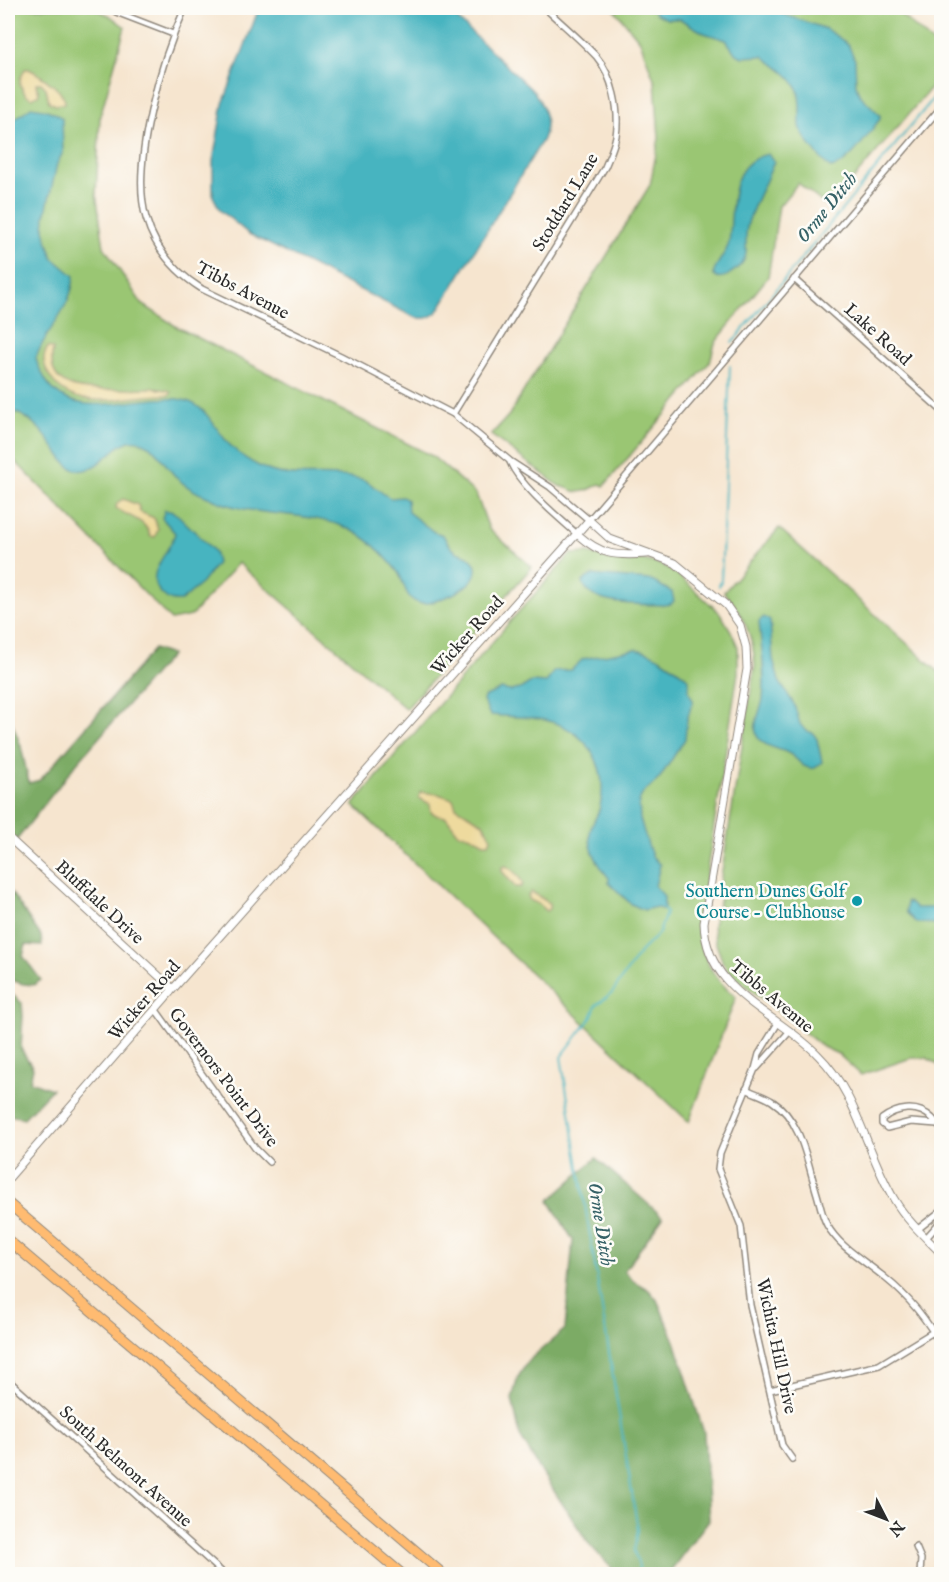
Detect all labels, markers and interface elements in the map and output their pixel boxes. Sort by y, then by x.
street label: Stoddard Lane [528,149,605,256]
water label: Orme Ditch [791,167,864,248]
street label: Tibbs Avenue [192,257,293,326]
street label: Lake Road [838,299,916,372]
street label: Wicker Road [427,591,510,680]
street label: Bluffdale Drive [50,856,148,950]
place label: Southern Dunes Golf Course - Clubhouse [685,881,848,925]
marker: Southern Dunes Golf Course - Clubhouse [850,894,864,908]
street label: Tibbs Avenue [724,955,818,1039]
street label: Wicker Road [104,956,186,1046]
street label: Governors Point Drive [163,1004,283,1152]
water label: Orme Ditch [582,1181,620,1268]
street label: Wichita Hill Drive [750,1276,801,1416]
street label: South Belmont Avenue [54,1401,196,1533]
north arrow [856,1489,916,1549]
text: N [883,1515,908,1540]

